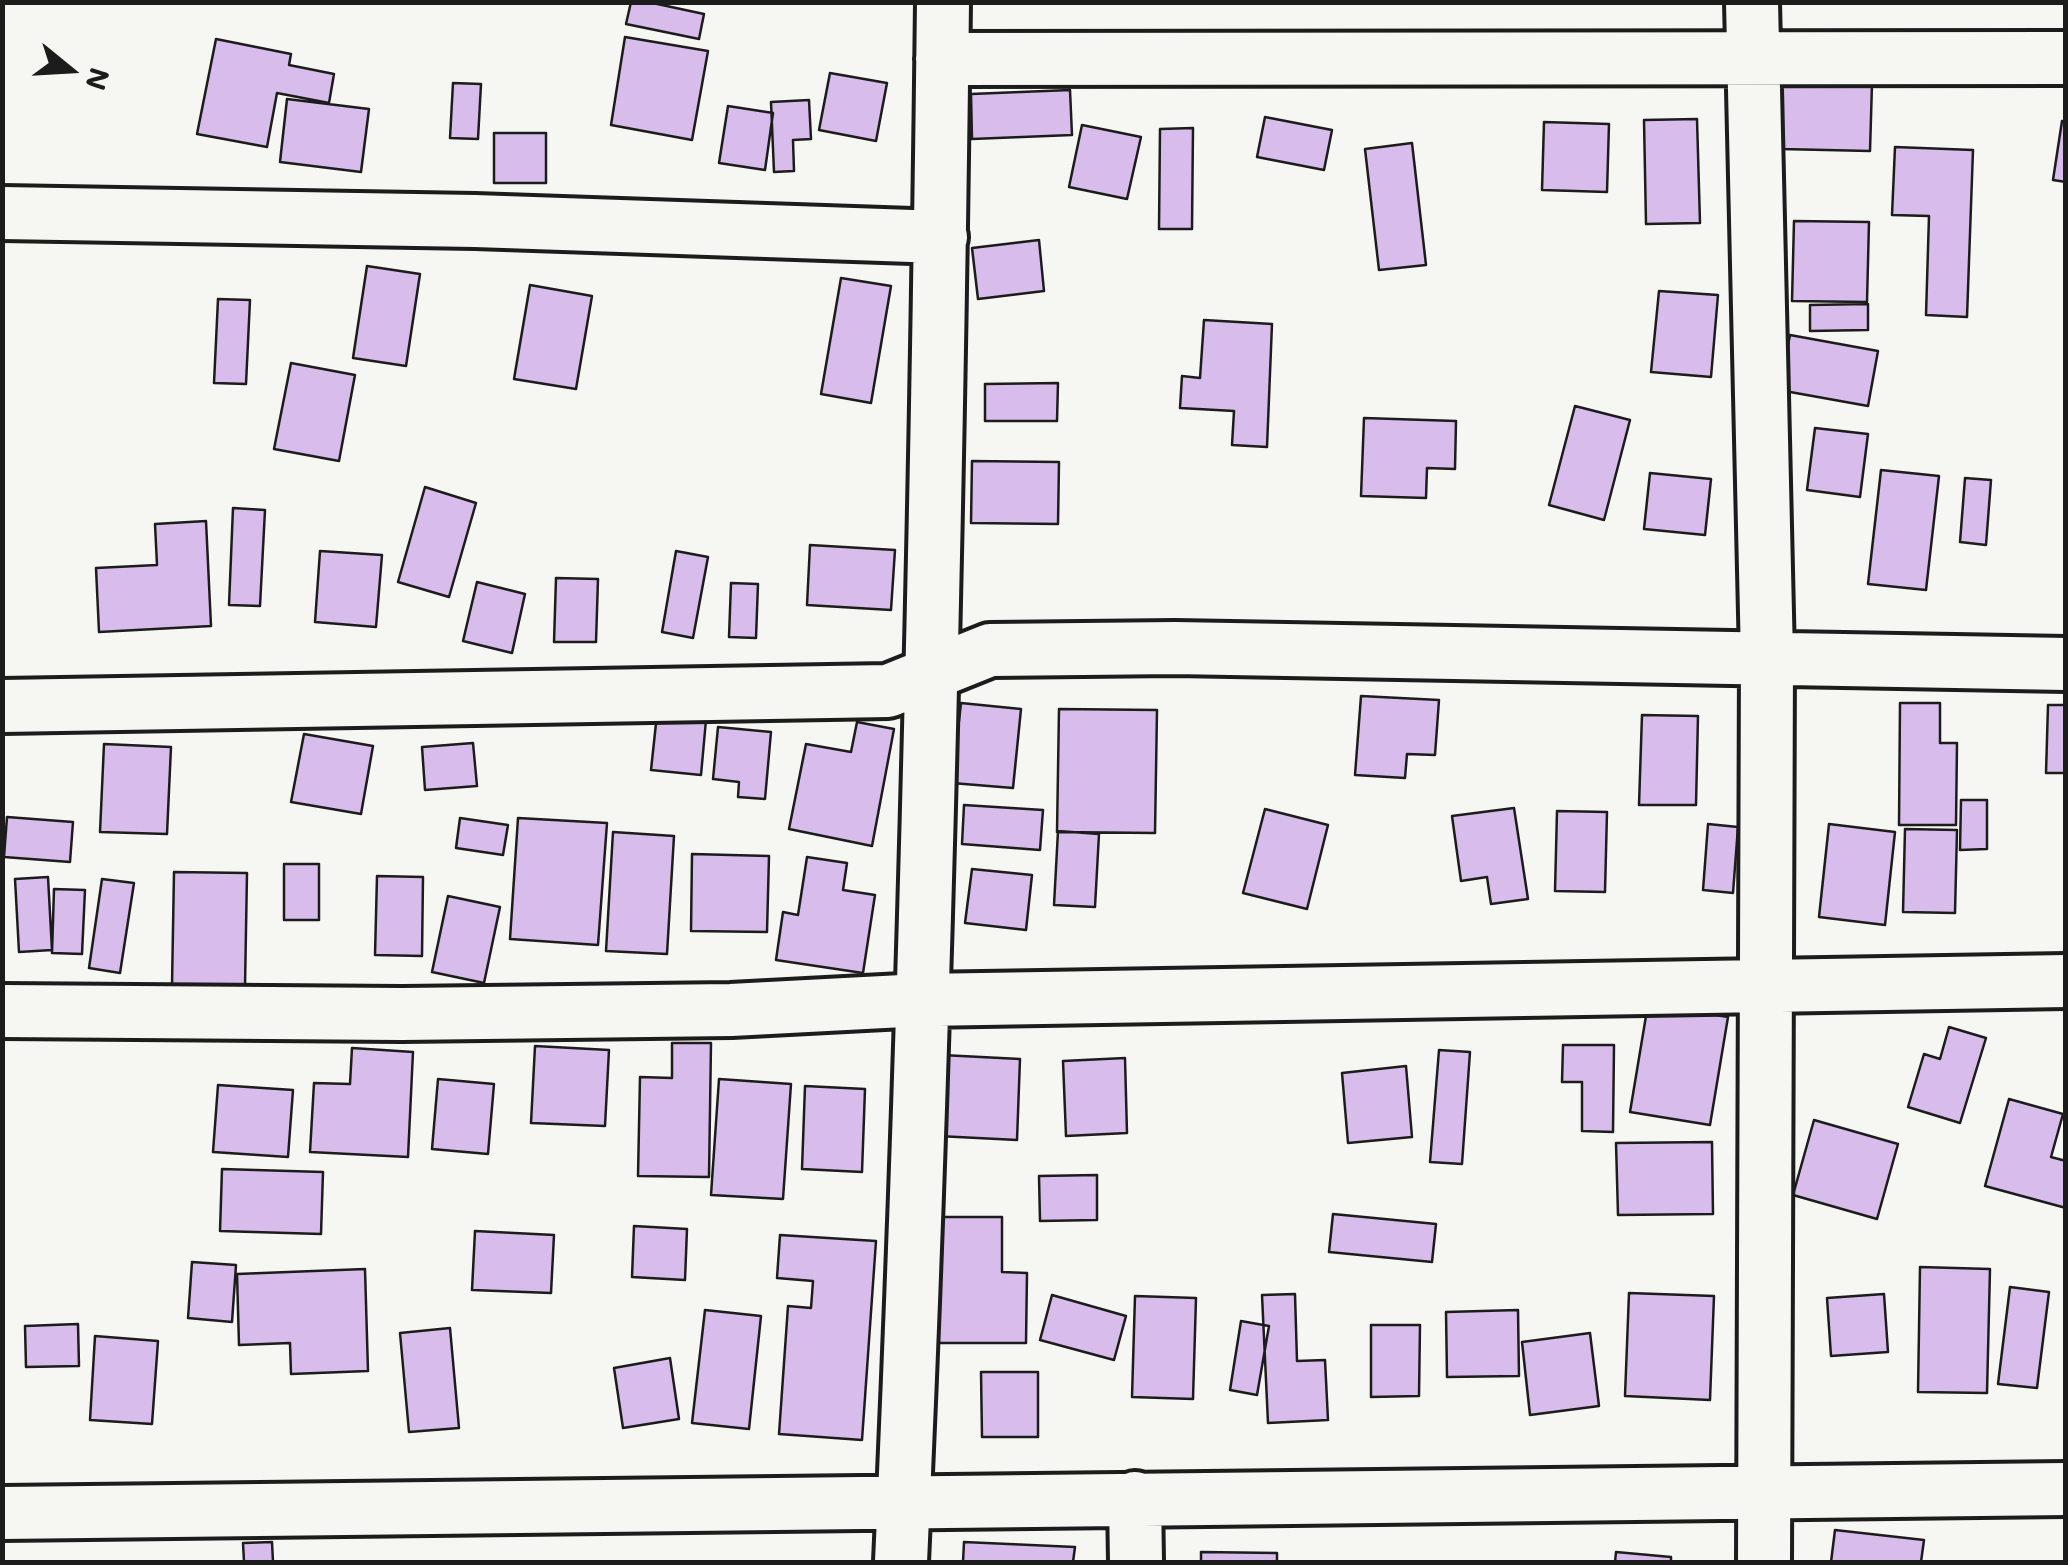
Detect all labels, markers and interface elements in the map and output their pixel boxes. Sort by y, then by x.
north arrow [20,20,120,120]
text: N [78,64,119,95]

